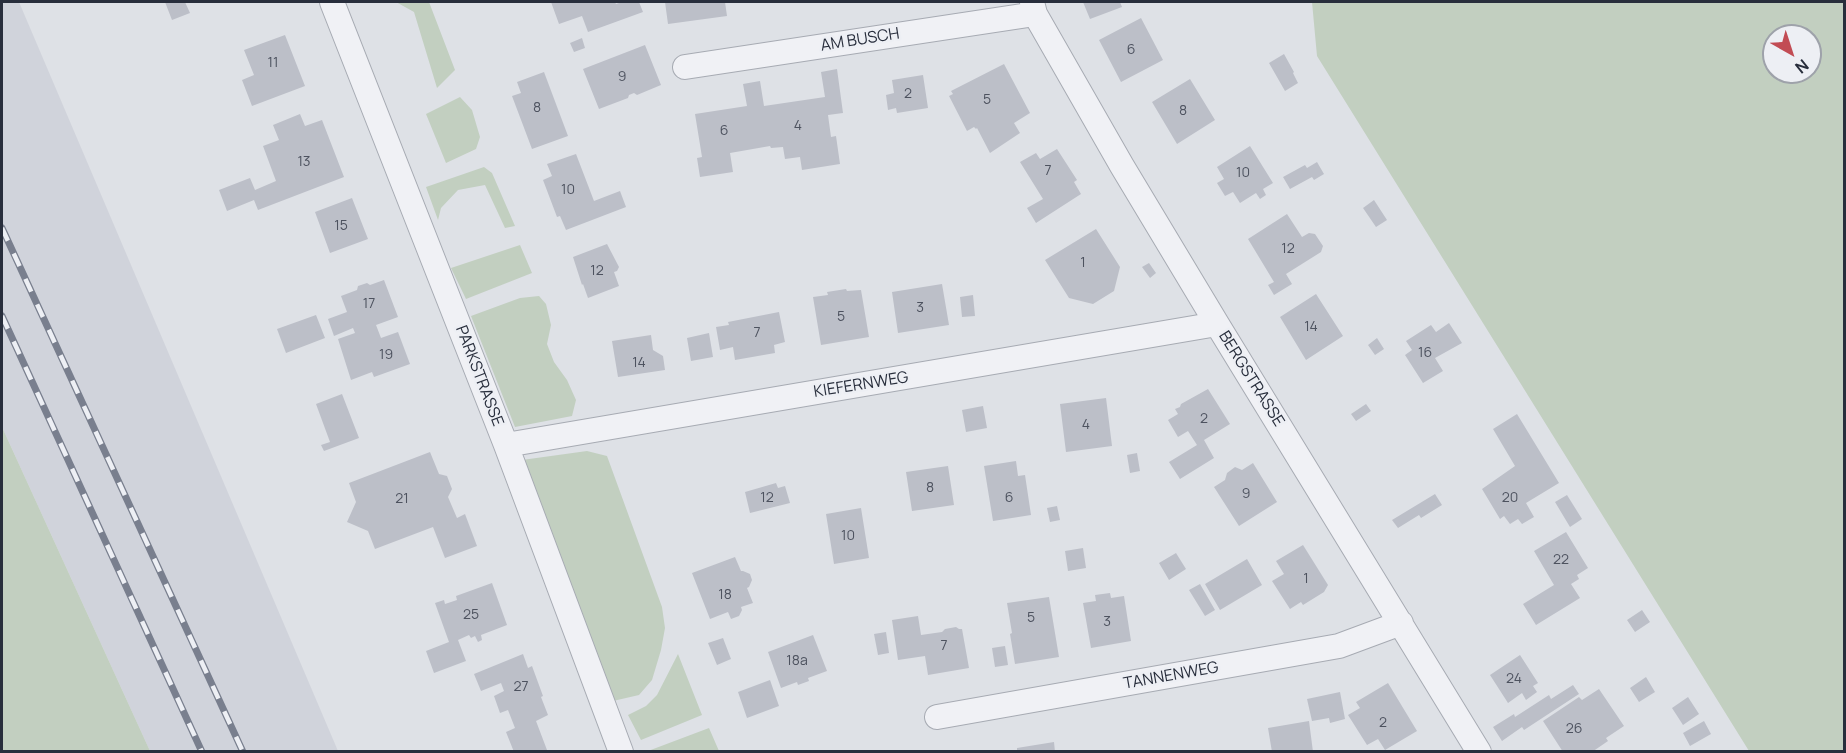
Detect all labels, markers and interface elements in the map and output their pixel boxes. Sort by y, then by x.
street label: AM BUSCH [819,24,901,56]
north arrow [1762,24,1822,84]
house number: 6 [1127,42,1135,58]
text: N [1791,54,1813,79]
house number: 11 [268,55,278,71]
house number: 9 [618,69,626,85]
house number: 2 [904,86,912,102]
house number: 5 [983,92,991,108]
house number: 8 [533,100,541,116]
house number: 8 [1179,103,1187,119]
house number: 4 [794,118,802,134]
house number: 6 [720,123,728,139]
house number: 13 [297,154,311,170]
house number: 7 [1044,163,1052,179]
house number: 10 [1236,165,1250,181]
house number: 10 [561,182,575,198]
house number: 15 [334,218,348,234]
house number: 12 [1281,241,1295,257]
house number: 1 [1080,255,1086,271]
house number: 12 [590,263,604,279]
house number: 17 [363,296,375,312]
house number: 3 [916,300,924,316]
house number: 5 [837,309,845,325]
house number: 14 [1304,319,1318,335]
street label: PARKSTRASSE [451,323,507,429]
house number: 7 [753,325,761,341]
street label: BERGSTRASSE [1214,328,1288,430]
house number: 16 [1418,345,1432,361]
house number: 19 [379,347,393,363]
house number: 14 [632,355,646,371]
street label: KIEFERNWEG [812,368,910,402]
house number: 2 [1200,411,1208,427]
house number: 4 [1082,417,1090,433]
house number: 8 [926,480,934,496]
house number: 9 [1242,486,1250,502]
house number: 12 [760,490,774,506]
house number: 6 [1005,490,1013,506]
house number: 20 [1502,490,1518,506]
house number: 21 [395,491,409,507]
house number: 10 [841,528,855,544]
house number: 22 [1553,552,1569,568]
house number: 1 [1303,571,1309,587]
house number: 18 [718,587,732,603]
house number: 25 [463,607,479,623]
house number: 5 [1027,610,1035,626]
house number: 3 [1103,614,1111,630]
house number: 7 [940,638,948,654]
house number: 18a [786,653,808,669]
street label: TANNENWEG [1122,658,1220,694]
house number: 24 [1506,671,1522,687]
house number: 27 [513,679,529,695]
house number: 2 [1379,715,1387,731]
house number: 26 [1566,721,1582,737]

